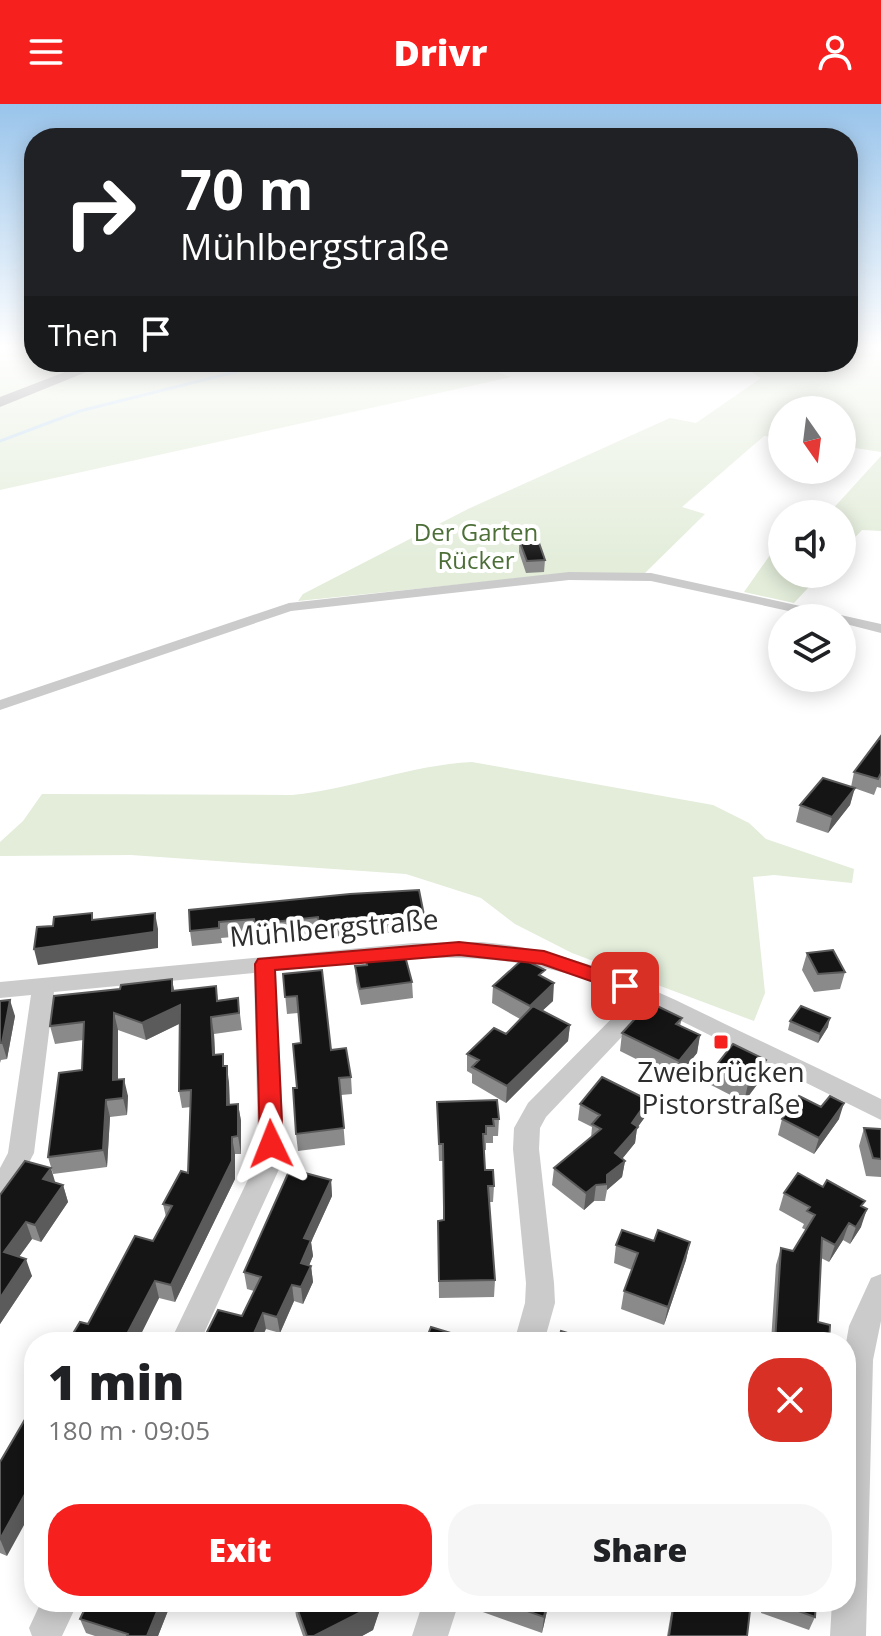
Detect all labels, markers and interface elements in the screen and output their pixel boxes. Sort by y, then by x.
text: Drivr [394,28,487,77]
icon: menu [24,30,68,74]
icon: person [813,30,857,74]
text: 70 m [180,150,314,226]
icon: right [48,160,152,264]
text: Mühlbergstraße [180,222,449,271]
icon: arrive [134,312,178,356]
text: Then [48,314,118,355]
north arrow [768,396,856,484]
map controls [768,396,856,692]
button: sound [768,500,856,588]
park label: Der Garten Rücker [414,515,538,576]
button: layers [768,604,856,692]
street label: Mühlbergstraße [228,899,440,955]
pin [591,952,659,1020]
icon: arrive [603,964,647,1008]
marker: Zweibrücken Pistorstraße [712,1033,730,1051]
place label: Zweibrücken Pistorstraße [637,1052,805,1122]
position arrow [229,1102,313,1186]
text: 1 min [48,1349,184,1414]
button: close [748,1358,832,1442]
text: 180 m · 09:05 [48,1412,210,1448]
button: Exit [48,1504,432,1596]
button: Share [448,1504,832,1596]

